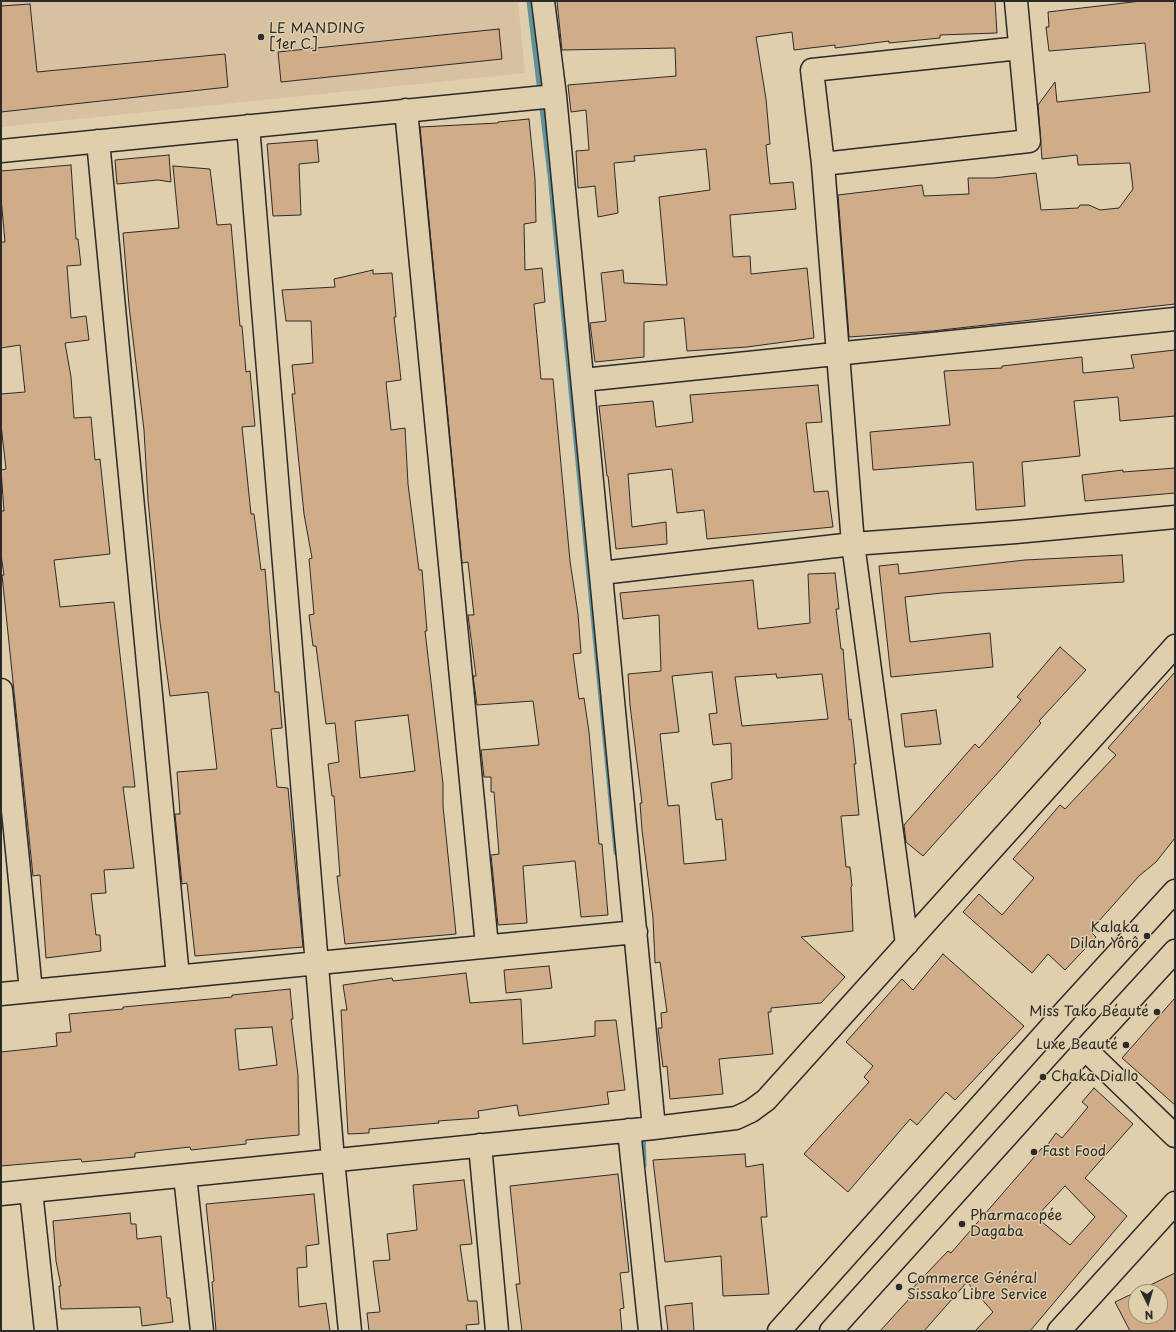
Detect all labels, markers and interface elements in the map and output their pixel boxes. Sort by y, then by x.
place label: LE MANDING [1er C] [269,21,366,54]
marker: LE MANDING [1er C] [256,32,266,42]
place label: Kalaka Dilan Yôrô [1070,920,1139,952]
marker: Kalaka Dilan Yôrô [1142,931,1152,941]
place label: Miss Tako Béauté [1029,1004,1149,1020]
marker: Miss Tako Béauté [1152,1007,1162,1017]
place label: Luxe Beauté [1036,1037,1118,1053]
marker: Luxe Beauté [1121,1040,1131,1050]
place label: Chaka Diallo [1051,1069,1138,1085]
marker: Chaka Diallo [1038,1072,1048,1082]
place label: Fast Food [1042,1144,1106,1160]
marker: Fast Food [1029,1147,1039,1157]
place label: Pharmacopée Dagaba [970,1208,1062,1240]
marker: Pharmacopée Dagaba [957,1219,967,1229]
place label: Commerce Général Sissako Libre Service [907,1271,1047,1304]
marker: Commerce Général Sissako Libre Service [894,1282,904,1292]
north arrow [1128,1284,1168,1324]
text: N [1144,1307,1154,1324]

